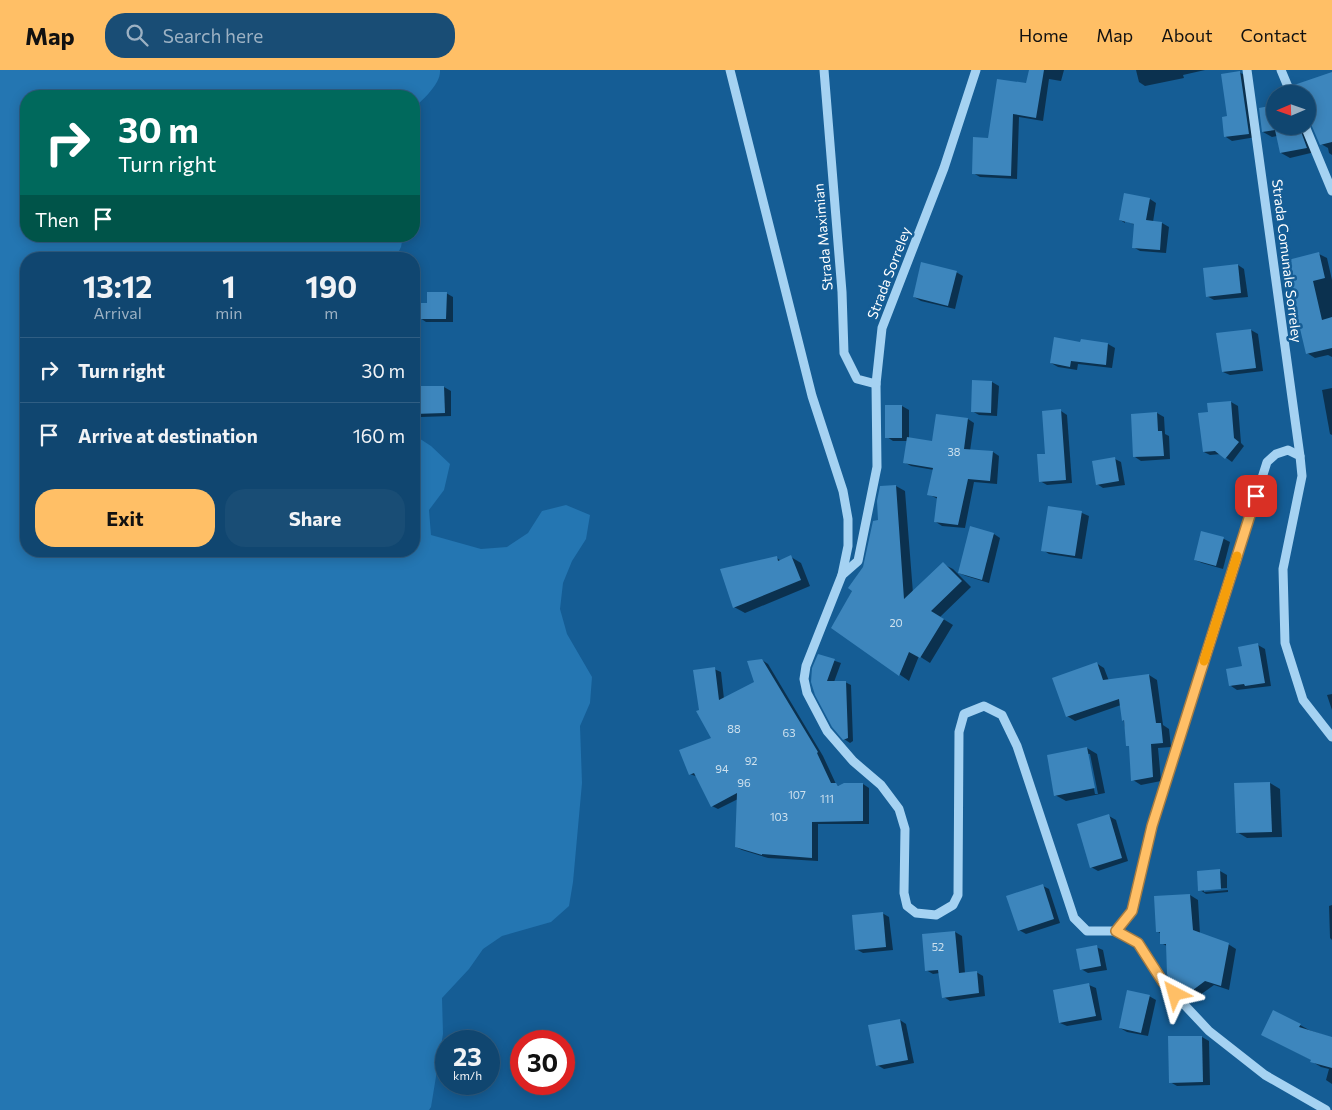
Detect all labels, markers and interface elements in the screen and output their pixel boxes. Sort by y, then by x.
search box [105,13,455,58]
text: Map [25,21,75,50]
icon: search [123,21,151,49]
text: Search here [163,24,263,47]
text: Home [1019,24,1068,46]
text: Map [1096,24,1133,46]
text: About [1161,24,1213,46]
text: Contact [1241,24,1307,46]
north arrow [1266,85,1316,135]
map controls [1266,85,1316,135]
text: 30 m [118,107,199,150]
icon: right [35,110,100,175]
text: Turn right [118,150,216,177]
street label: Strada Comunale Sorreley [1269,178,1306,344]
street label: Strada Maximian [809,183,836,291]
icon: arrive [89,205,117,233]
text: Then [35,208,79,231]
street label: Strada Sorreley [863,224,914,321]
text: 13:12 [83,267,152,304]
text: 1 [222,267,236,304]
text: 190 [305,267,357,304]
text: Arrival [93,303,142,322]
text: min [215,303,242,322]
text: m [324,303,338,322]
icon: right [35,356,63,384]
text: Turn right [78,359,165,382]
text: 30 m [362,359,405,382]
icon: arrive [35,421,63,449]
text: Arrive at destination [78,424,258,447]
text: 160 m [353,424,405,447]
house number: 38 [948,445,961,458]
pin [1235,475,1277,517]
icon: arrive [1242,482,1270,510]
button: Exit [35,489,215,547]
button: Share [225,489,405,547]
house number: 20 [889,616,903,629]
house number: 88 [727,722,741,735]
house number: 63 [783,726,795,739]
house number: 92 [745,754,757,767]
house number: 94 [715,762,729,775]
house number: 96 [737,776,751,789]
house number: 107 [788,788,806,801]
house number: 111 [820,792,834,805]
house number: 103 [770,810,788,823]
house number: 52 [932,940,944,953]
position arrow [1148,967,1200,1019]
speed limit sign: 30 [510,1030,575,1095]
text: 23 [453,1041,482,1071]
text: km/h [453,1068,482,1082]

